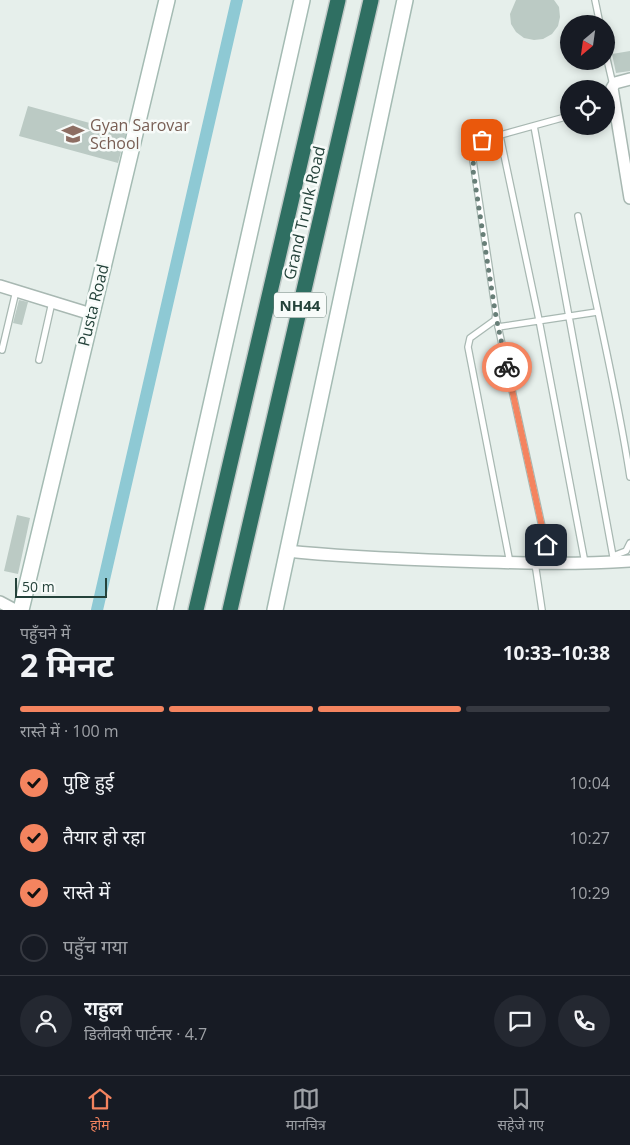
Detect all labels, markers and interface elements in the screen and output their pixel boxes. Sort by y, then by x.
north arrow [560,15,615,70]
map controls [560,15,615,135]
button: locate [560,80,615,135]
place label: Gyan Sarovar School [90,114,190,154]
pin [461,119,503,161]
school or university icon: Gyan Sarovar School [60,121,86,147]
icon: bag [468,126,496,154]
street label: Grand Trunk Road [278,144,330,282]
street label: Pusta Road [72,262,114,348]
road number: NH44 [274,292,326,318]
courier [482,342,532,392]
icon: bike [493,353,521,381]
pin [525,524,567,566]
icon: home [532,531,560,559]
scale bar [15,575,108,598]
text: 50 m [22,577,55,596]
text: पहुँचने में [20,622,70,644]
text: 10:33–10:38 [503,640,610,666]
text: 2 मिनट [20,643,114,686]
text: रास्ते में · 100 m [20,720,119,742]
icon: check [20,769,48,797]
text: पुष्टि हुई [63,769,114,795]
text: 10:04 [569,772,610,794]
icon: check [20,824,48,852]
text: तैयार हो रहा [63,824,145,850]
text: 10:27 [569,827,610,849]
icon: check [20,879,48,907]
text: रास्ते में [63,879,110,905]
text: 10:29 [569,882,610,904]
text: पहुँच गया [63,934,128,960]
button: person [20,995,72,1047]
text: राहुल [84,995,123,1021]
button: chat [494,995,546,1047]
button: phone [558,995,610,1047]
text: डिलीवरी पार्टनर · 4.7 [84,1023,207,1045]
tab: होम [86,1085,114,1136]
tab: मानचित्र [286,1085,326,1136]
tab: सहेजे गए [498,1085,544,1136]

